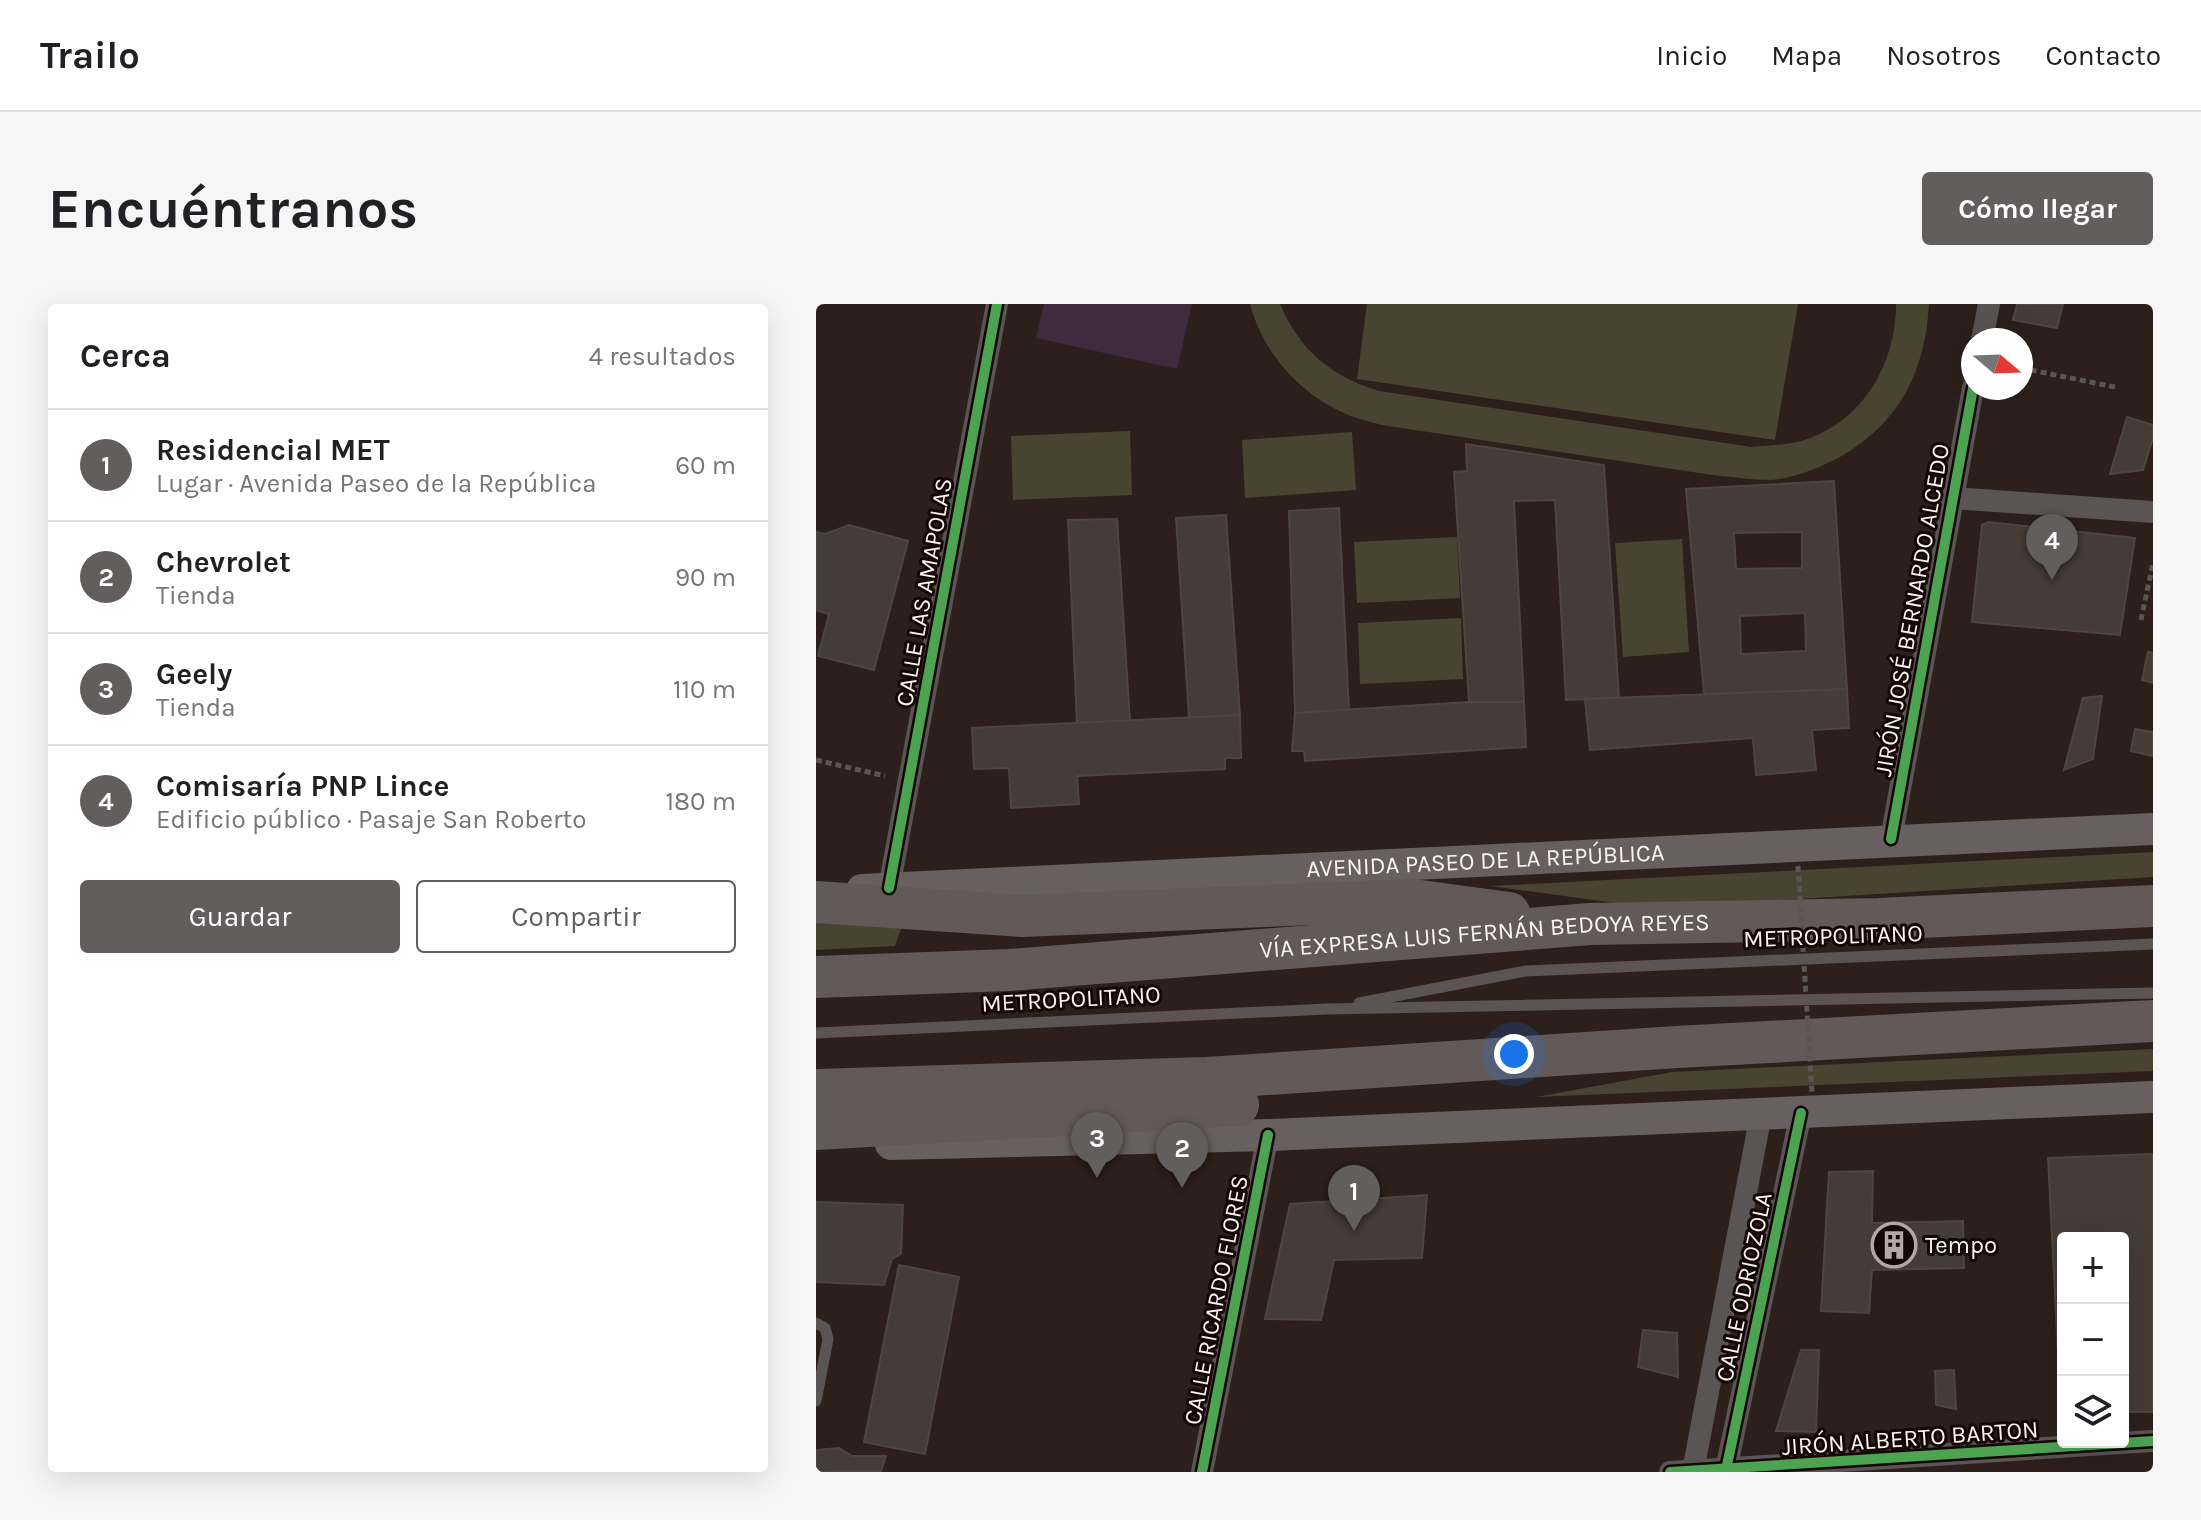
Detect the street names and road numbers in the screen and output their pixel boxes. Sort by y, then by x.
street label: JIRÓN JOSÉ BERNARDO ALCEDO [1868,441,1955,778]
street label: CALLE LAS AMAPOLAS [890,476,958,708]
street label: AVENIDA PASEO DE LA REPÚBLICA [1306,838,1665,883]
street label: VÍA EXPRESA LUIS FERNÁN BEDOYA REYES [1259,908,1710,964]
street label: METROPOLITANO [1743,919,1923,953]
street label: METROPOLITANO [981,980,1161,1018]
street label: CALLE RICARDO FLORES [1178,1173,1254,1427]
street label: CALLE ODRIOZOLA [1710,1189,1778,1384]
street label: JIRÓN ALBERTO BARTON [1781,1415,2039,1461]

